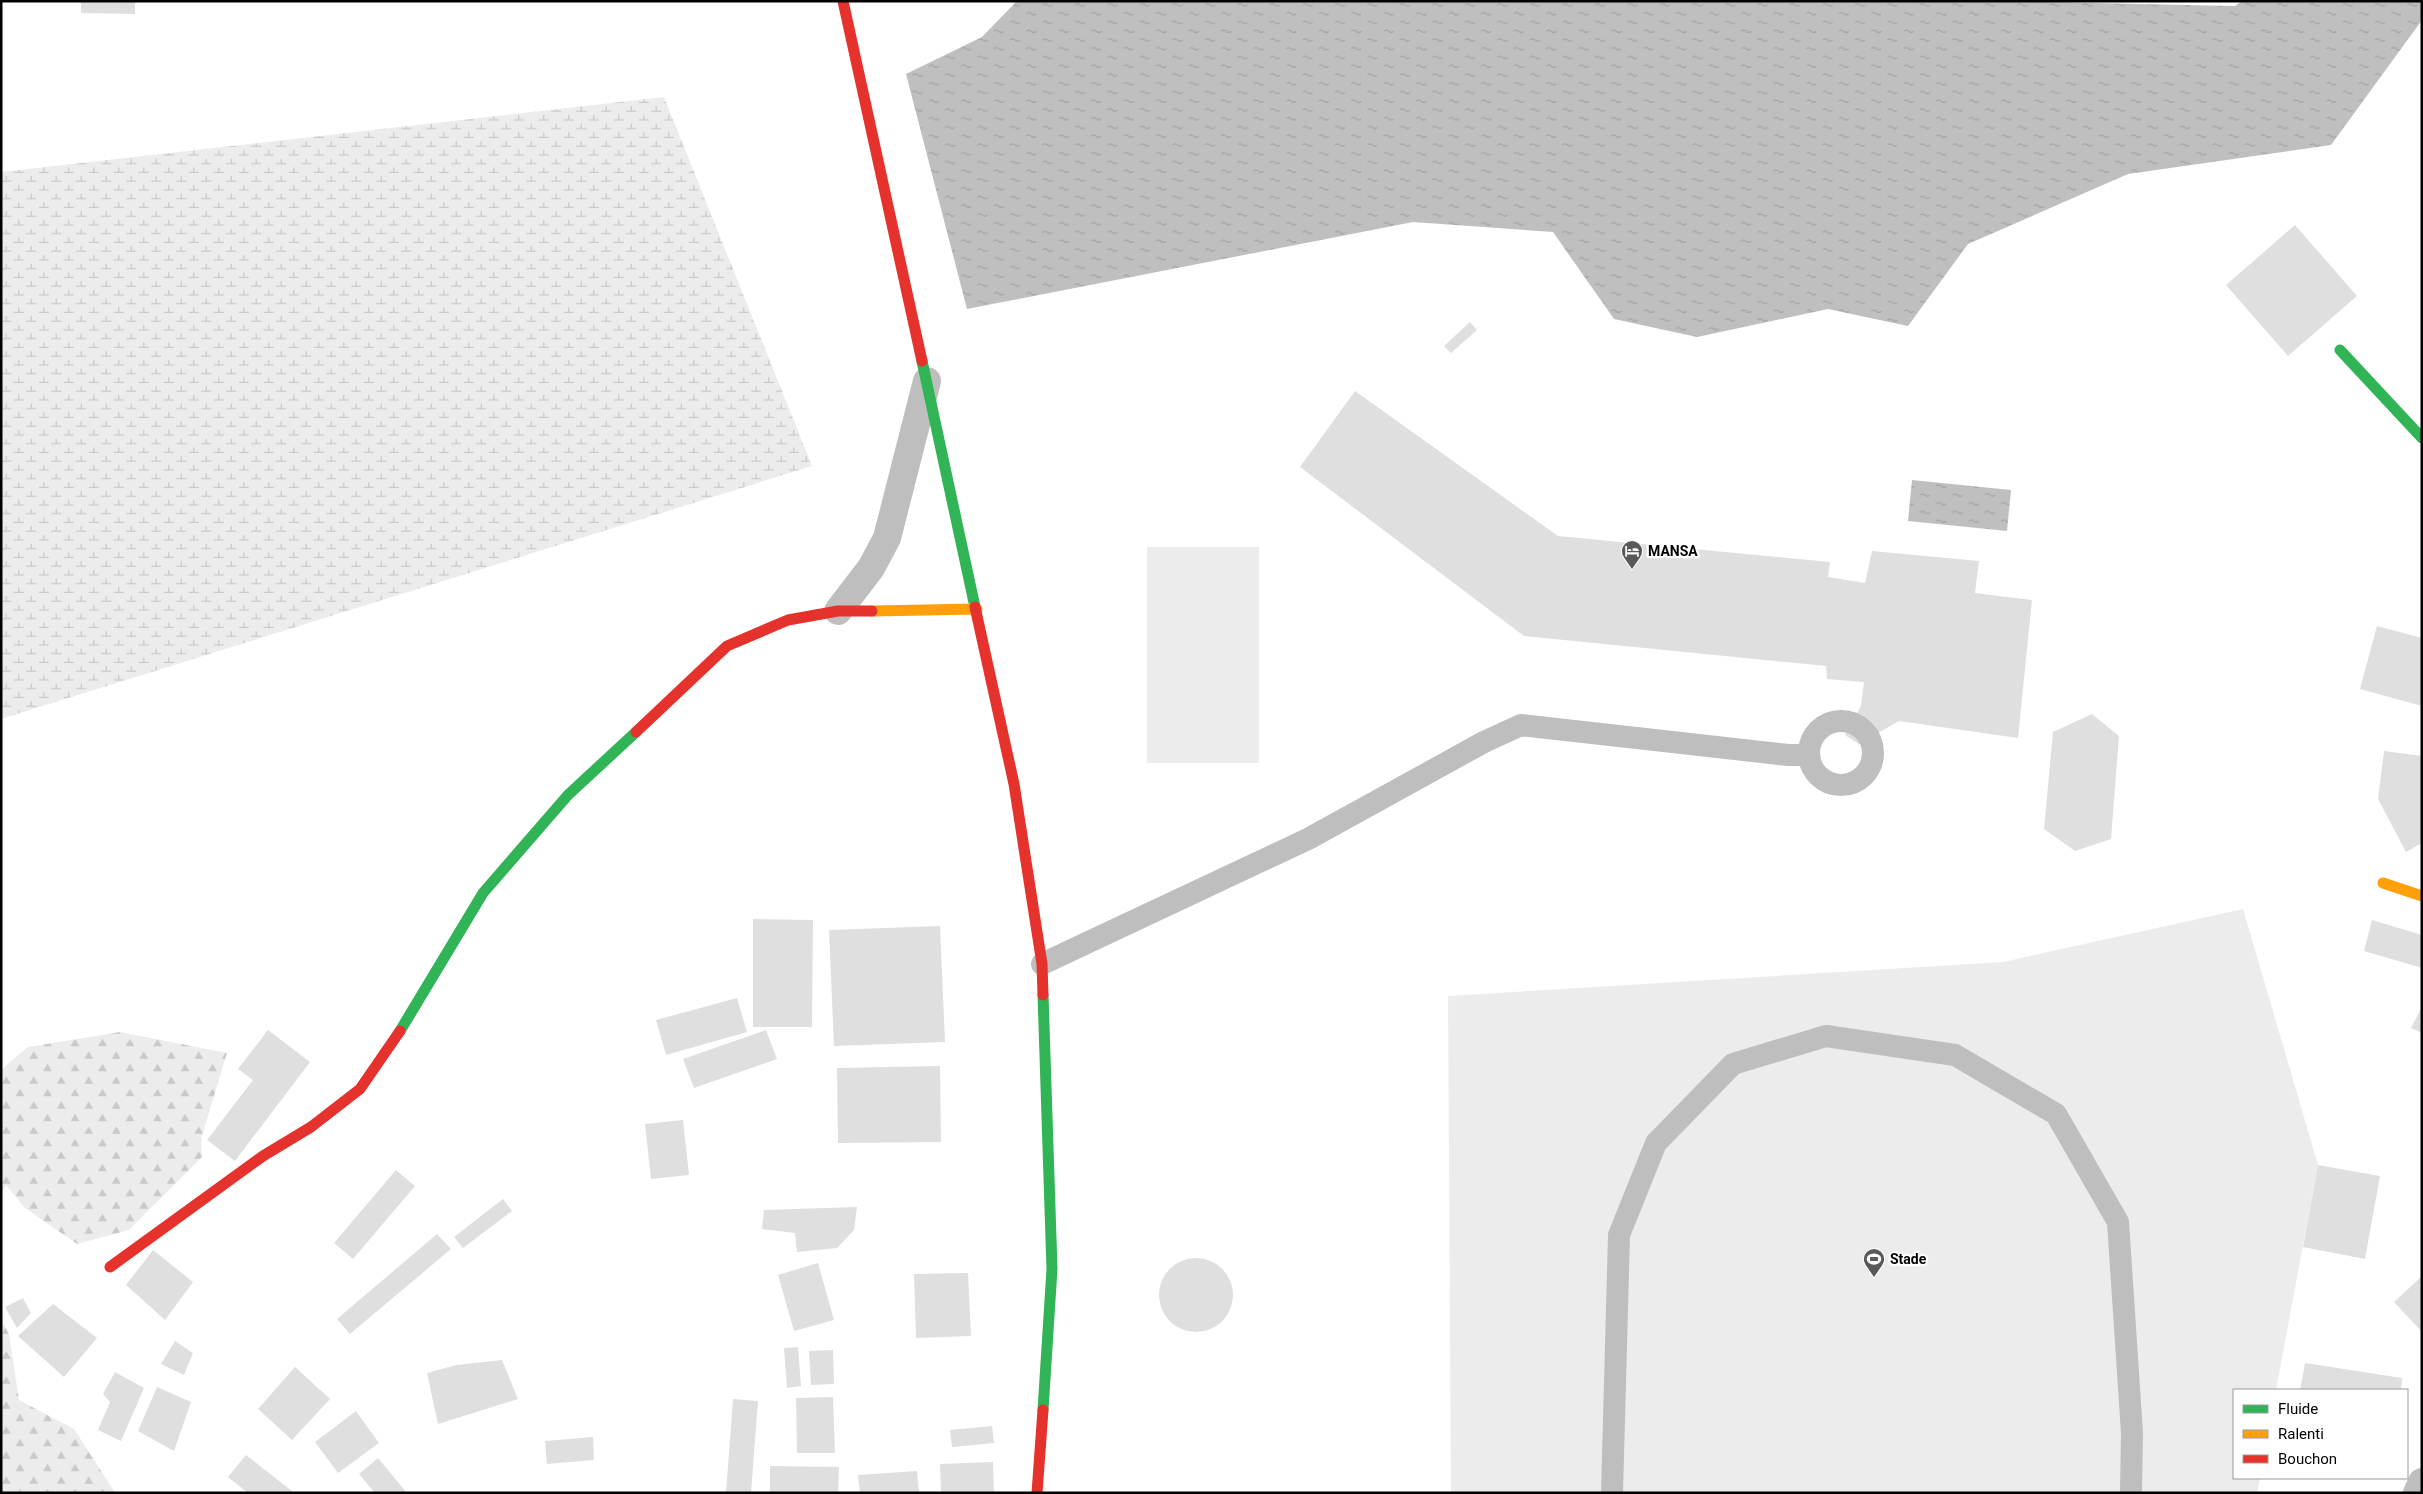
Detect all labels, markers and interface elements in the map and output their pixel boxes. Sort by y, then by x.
hotel icon: MANSA [1620,539,1644,570]
place label: MANSA [1648,543,1698,559]
sports icon: Stade [1862,1247,1886,1278]
place label: Stade [1890,1251,1927,1267]
legend [2233,1389,2408,1479]
text: Fluide [2278,1400,2318,1418]
text: Ralenti [2278,1425,2324,1443]
text: Bouchon [2278,1450,2337,1468]

